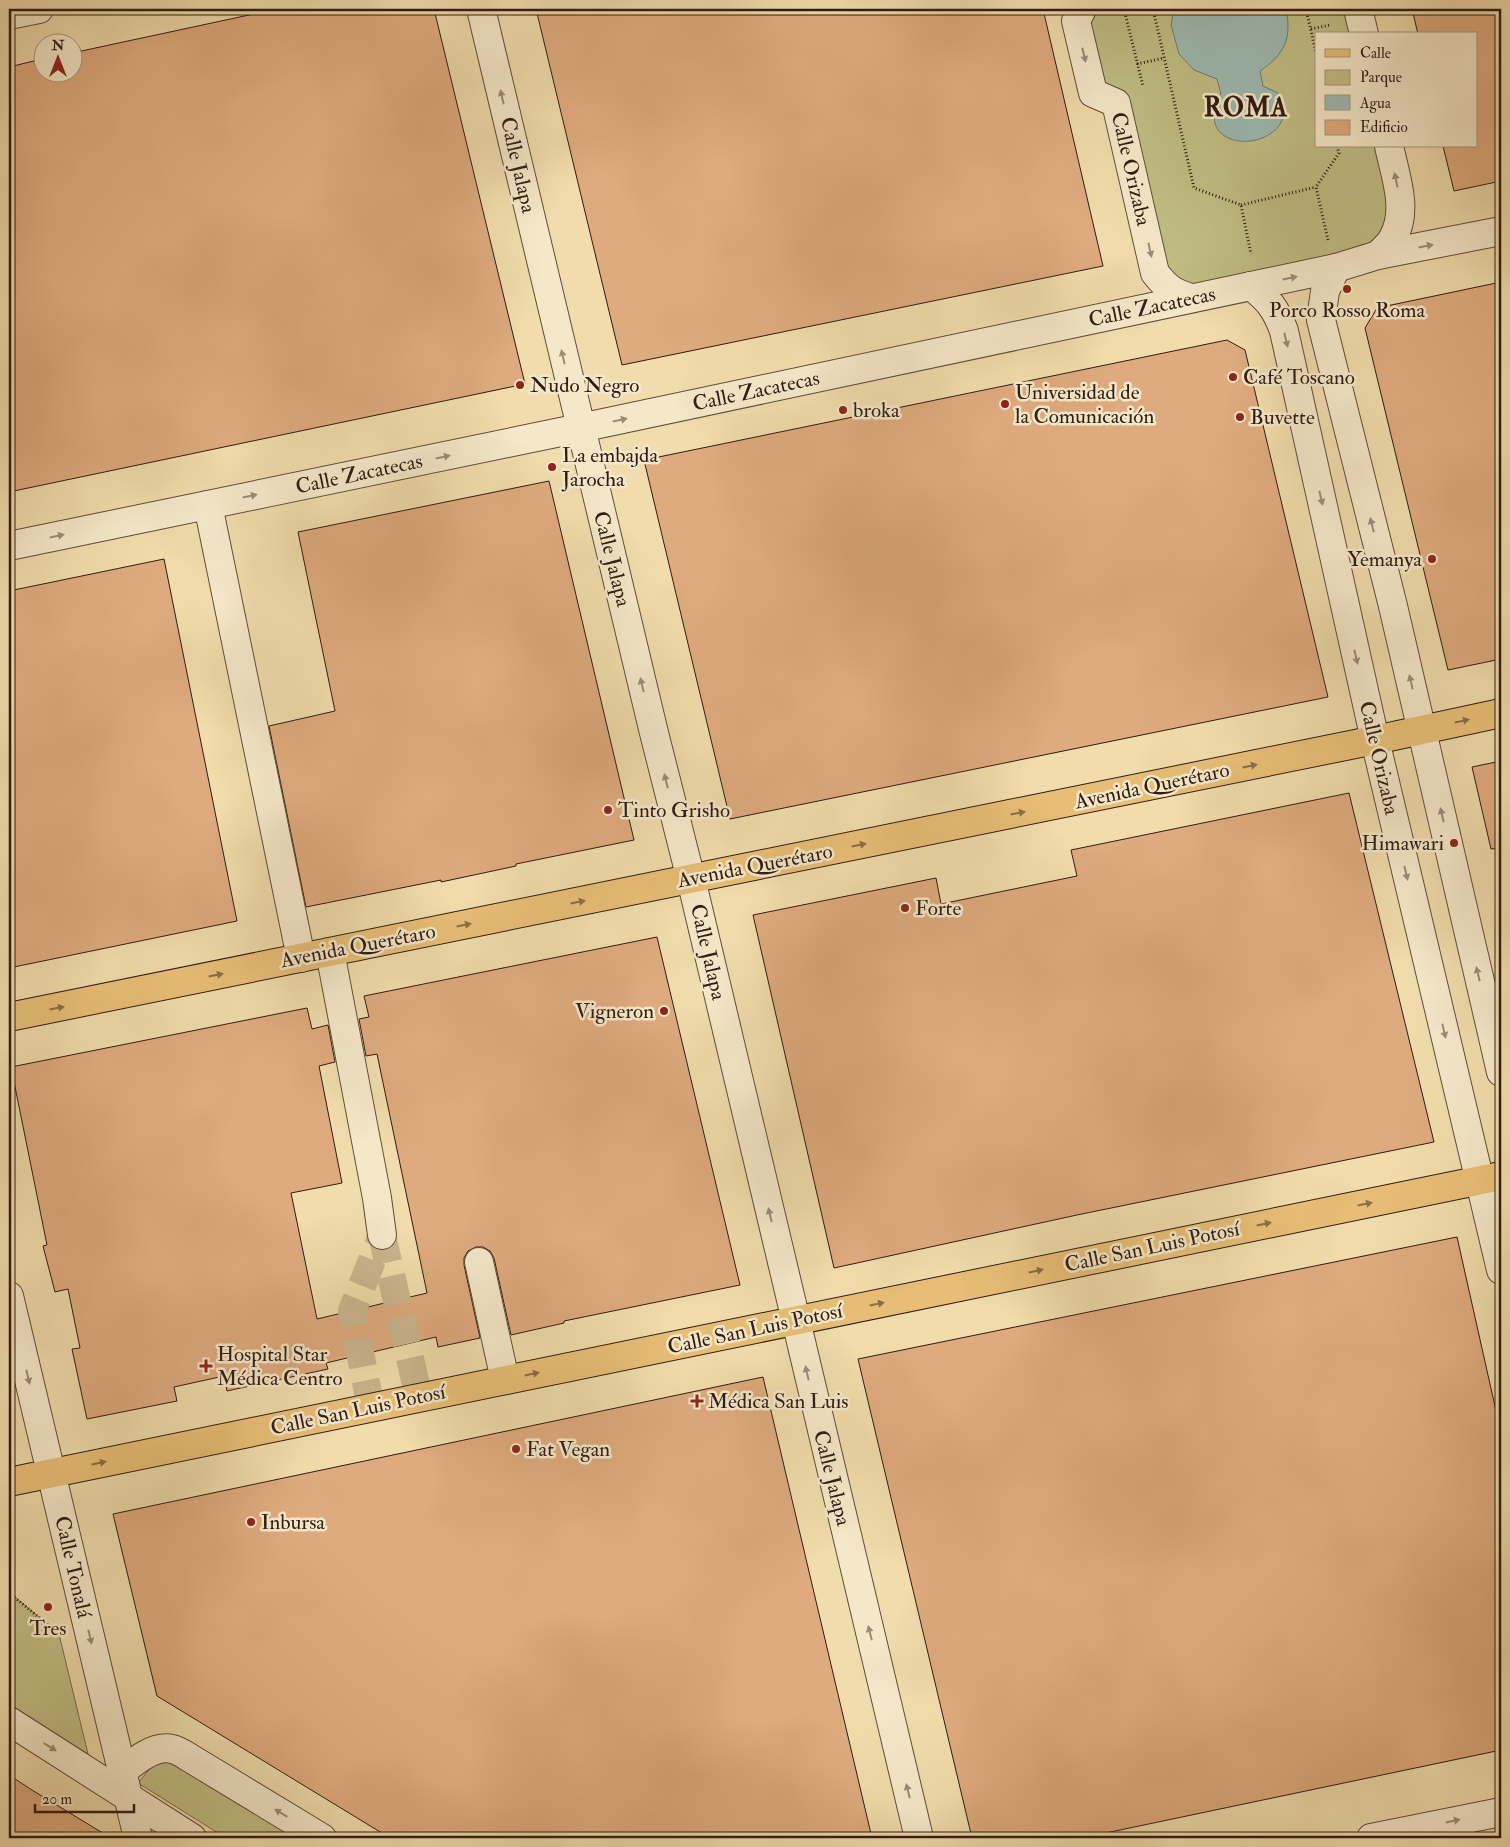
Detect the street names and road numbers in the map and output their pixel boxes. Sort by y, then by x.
street label: Calle Orizaba [1105,109,1157,229]
street label: Calle Jalapa [494,114,542,216]
street label: Calle Zacatecas [1086,280,1218,334]
street label: Calle Zacatecas [690,364,822,418]
street label: Calle Zacatecas [293,447,425,501]
street label: Calle Jalapa [587,508,637,610]
street label: Calle Orizaba [1353,698,1405,818]
street label: Avenida Querétaro [1071,756,1232,816]
street label: Avenida Querétaro [674,838,835,894]
street label: Calle Jalapa [684,901,732,1003]
street label: Avenida Querétaro [277,918,438,974]
street label: Calle San Luis Potosí [1062,1215,1243,1279]
street label: Calle San Luis Potosí [665,1297,846,1361]
street label: Calle San Luis Potosí [268,1378,449,1442]
street label: Calle Jalapa [807,1427,857,1529]
street label: Calle Tonalá [48,1513,98,1621]

